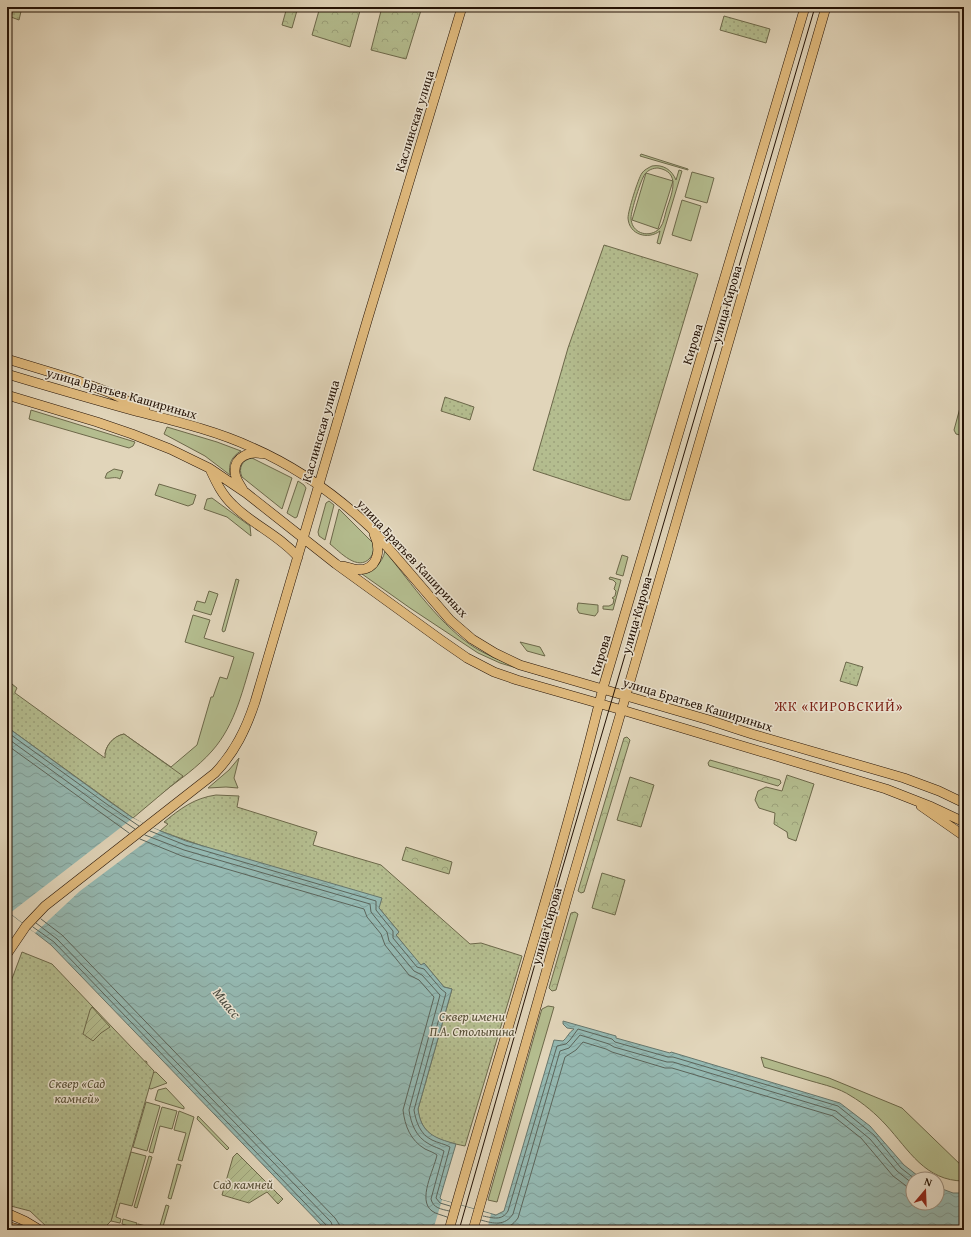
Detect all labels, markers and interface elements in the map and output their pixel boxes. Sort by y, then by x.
street label: Каслинская улица [390,67,439,174]
street label: улица Кирова [706,262,747,346]
street label: Кирова [677,321,708,367]
street label: улица Братьев Кашириных [43,363,200,424]
street label: Каслинская улица [297,377,344,485]
street label: улица Братьев Кашириных [352,494,473,622]
street label: улица Кирова [616,573,657,657]
street label: Кирова [585,632,616,678]
street label: улица Братьев Кашириных [620,672,776,736]
district label: ЖК «КИРОВСКИЙ» [773,696,904,716]
street label: улица Кирова [526,884,567,968]
water label: Миасс [208,983,246,1023]
park label: Сквер имени П.А. Столыпина [429,1007,515,1041]
park label: Сквер «Сад камней» [49,1074,106,1108]
north arrow [905,1171,945,1211]
text: N [922,1173,935,1191]
park label: Сад камней [213,1175,273,1194]

